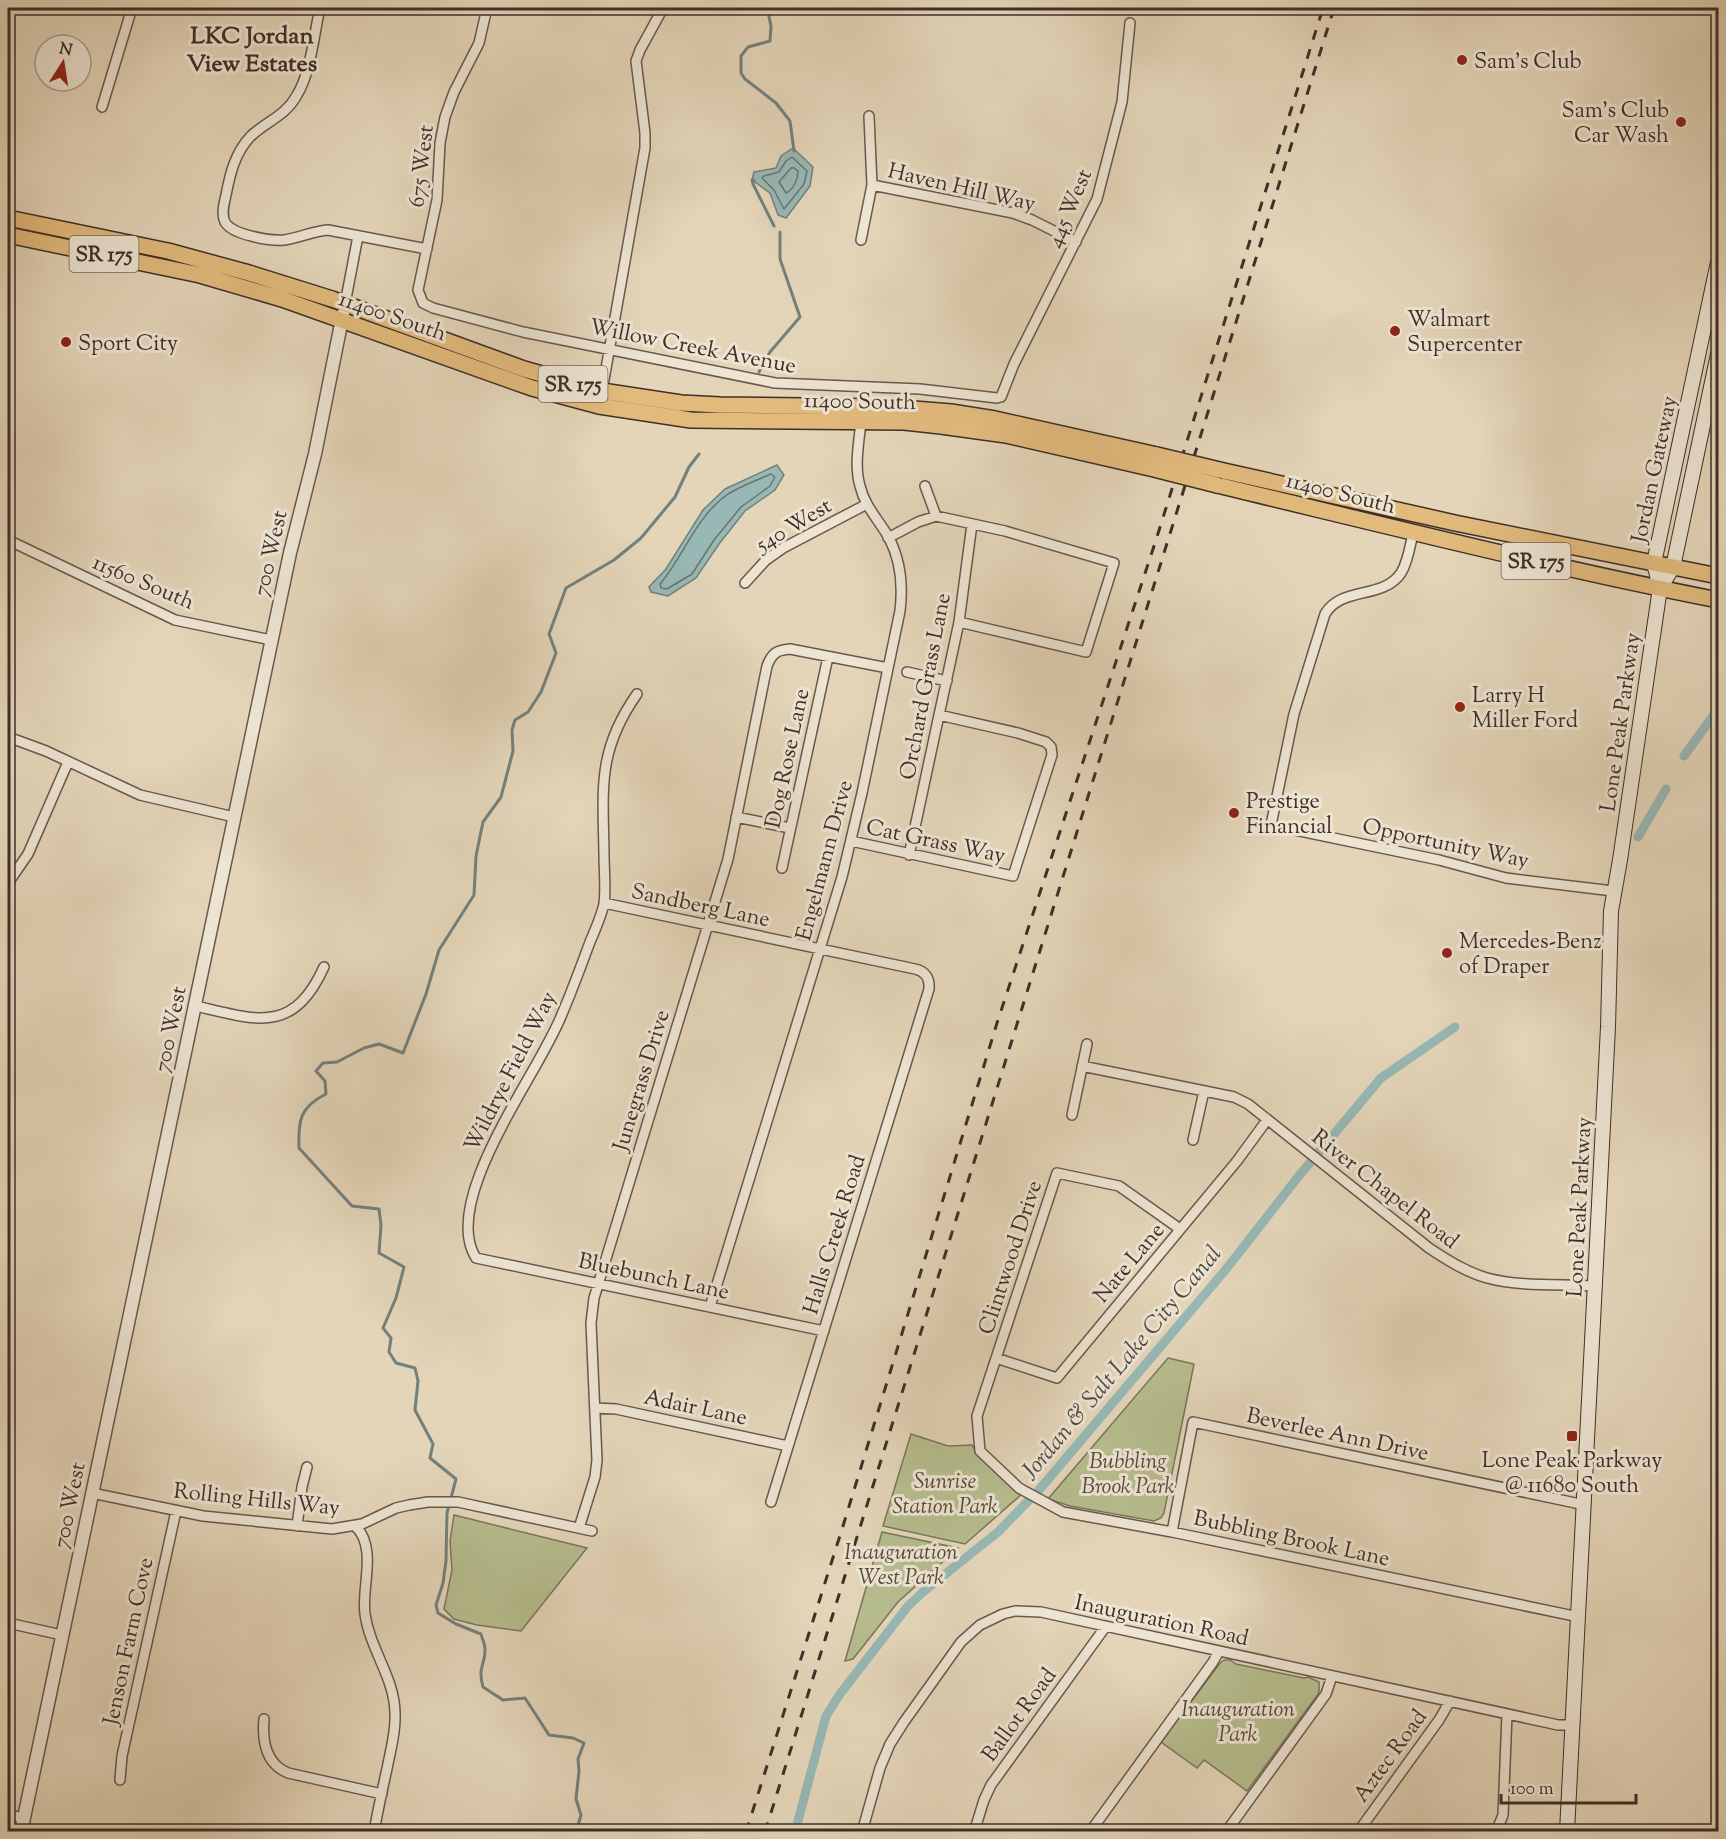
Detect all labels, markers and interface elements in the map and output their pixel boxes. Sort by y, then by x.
district label: LKC Jordan View Estates [187,20,317,82]
north arrow [33,33,93,93]
text: N [57,38,74,63]
place label: Sam's Club [1474,47,1581,79]
marker: Sam's Club [1455,53,1469,67]
place label: Sam's Club Car Wash [1562,96,1669,153]
marker: Sam's Club Car Wash [1674,115,1688,129]
street label: 675 West [402,123,444,209]
street label: Haven Hill Way [884,156,1038,221]
street label: 445 West [1040,164,1102,254]
road number: SR 175 [70,236,138,272]
street label: 11400 South [334,284,450,351]
place label: Walmart Supercenter [1407,305,1523,362]
street label: Willow Creek Avenue [586,312,799,384]
marker: Walmart Supercenter [1388,324,1402,338]
place label: Sport City [78,329,178,361]
marker: Sport City [59,335,73,349]
road number: SR 175 [538,366,608,402]
street label: 11400 South [804,386,916,420]
street label: Jordan Gateway [1625,393,1687,547]
street label: 11400 South [1282,466,1399,524]
street label: 540 West [749,491,839,563]
street label: 700 West [247,507,297,600]
road number: SR 175 [1502,543,1570,579]
street label: 11560 South [87,548,199,620]
street label: Orchard Grass Lane [893,590,961,783]
street label: Lone Peak Parkway [1594,631,1650,814]
place label: Larry H Miller Ford [1472,681,1578,738]
street label: Dog Rose Lane [759,686,819,831]
marker: Larry H Miller Ford [1453,700,1467,714]
street label: Engelmann Drive [789,777,863,945]
place label: Prestige Financial [1246,787,1333,844]
marker: Prestige Financial [1227,806,1241,820]
street label: Opportunity Way [1359,812,1532,878]
street label: Cat Grass Way [863,813,1008,873]
street label: Sandberg Lane [628,877,773,937]
place label: Mercedes-Benz of Draper [1459,927,1602,984]
marker: Mercedes-Benz of Draper [1440,946,1454,960]
street label: 700 West [147,983,197,1076]
street label: Wildrye Field Way [457,986,566,1158]
street label: Junegrass Drive [606,1006,680,1156]
street label: Lone Peak Parkway [1560,1116,1602,1298]
street label: River Chapel Road [1304,1123,1465,1258]
street label: Halls Creek Road [796,1151,875,1319]
street label: Clintwood Drive [972,1177,1052,1339]
street label: Nate Lane [1087,1217,1173,1311]
water label: Jordan & Salt Lake City Canal [1014,1239,1231,1488]
street label: Bluebunch Lane [575,1246,732,1310]
street label: Adair Lane [641,1382,750,1435]
street label: Beverlee Ann Drive [1243,1401,1431,1471]
marker: Lone Peak Parkway @ 11680 South [1565,1429,1579,1443]
place label: Lone Peak Parkway @ 11680 South [1482,1446,1662,1503]
park label: Bubbling Brook Park [1081,1447,1175,1504]
street label: 700 West [46,1459,96,1552]
park label: Sunrise Station Park [892,1467,998,1524]
street label: Rolling Hills Way [172,1476,341,1526]
street label: Bubbling Brook Lane [1190,1504,1392,1576]
park label: Inauguration West Park [844,1538,958,1595]
street label: Jenson Farm Cove [96,1555,163,1729]
street label: Inauguration Road [1071,1588,1251,1656]
street label: Ballot Road [975,1662,1066,1770]
park label: Inauguration Park [1181,1695,1295,1752]
street label: Aztec Road [1347,1704,1436,1810]
scale bar [1501,1767,1636,1805]
text: 100 m [1510,1777,1554,1803]

